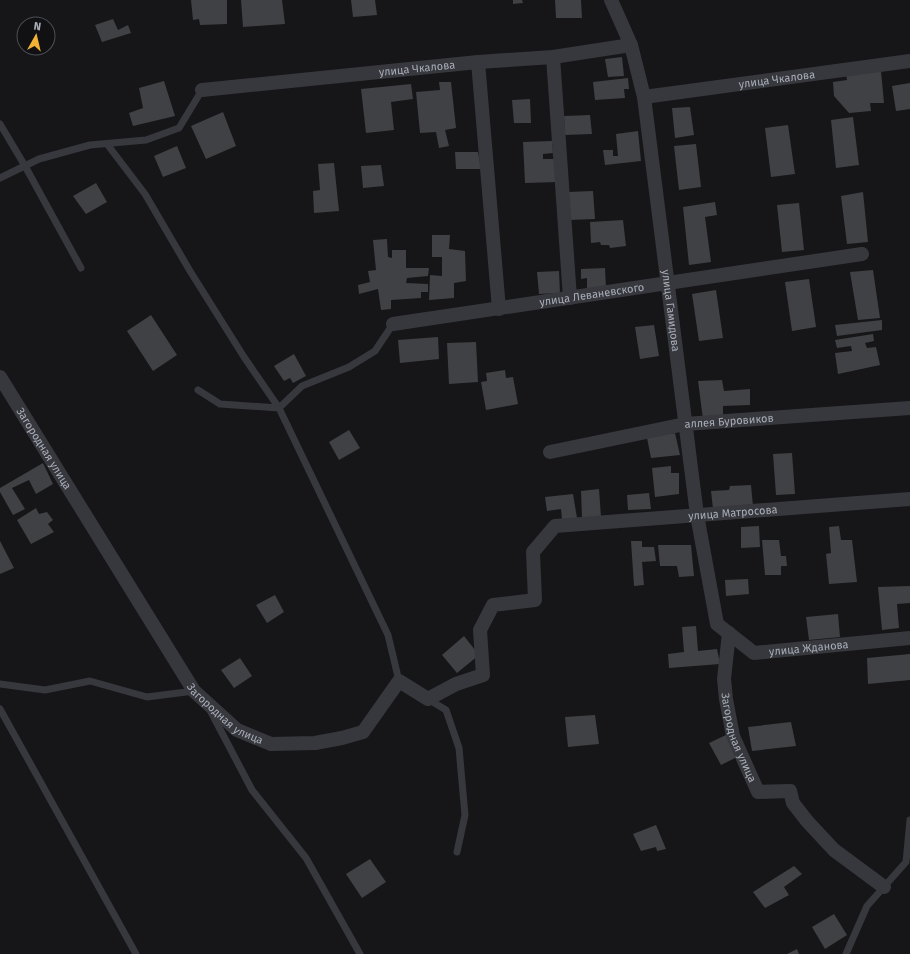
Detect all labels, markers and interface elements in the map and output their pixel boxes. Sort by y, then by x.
north arrow [16,16,56,56]
text: N [33,20,42,34]
street label: улица Чкалова [378,58,456,79]
street label: улица Чкалова [738,68,816,91]
street label: улица Гамидова [659,269,682,352]
street label: улица Леваневского [539,281,645,309]
street label: Загородная улица [14,405,74,492]
street label: аллея Буровиков [684,412,774,431]
street label: улица Матросова [688,503,778,523]
street label: улица Жданова [768,638,849,659]
street label: Загородная улица [184,681,265,747]
street label: Загородная улица [718,692,759,784]

